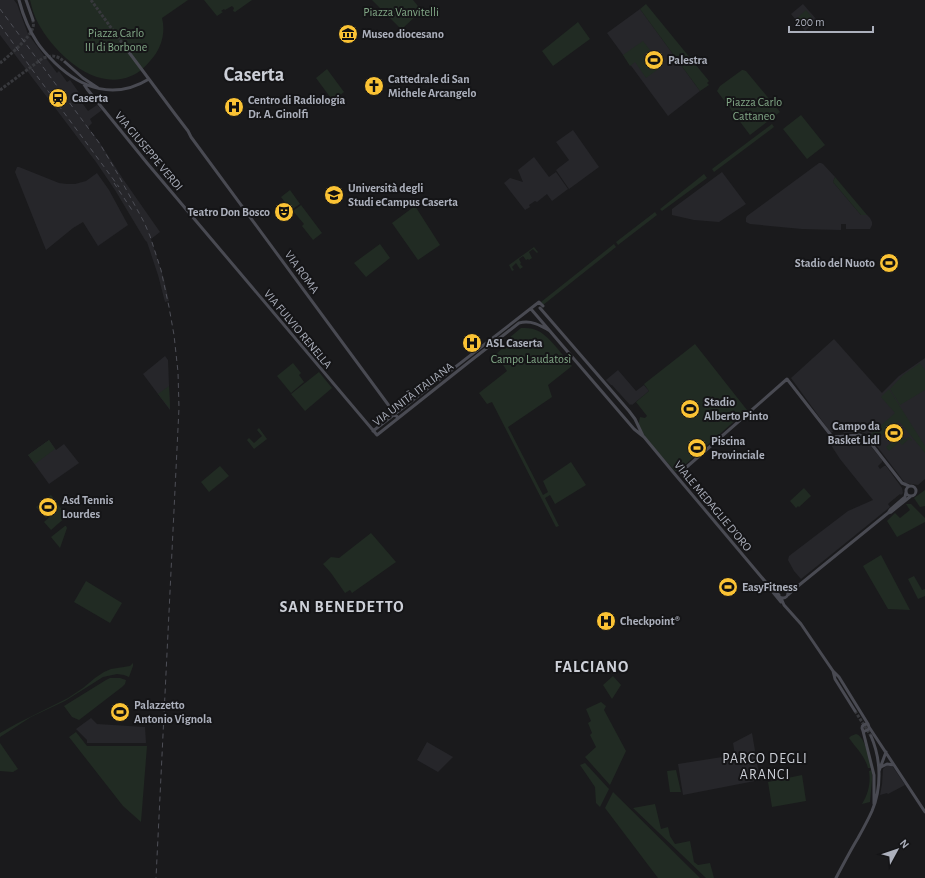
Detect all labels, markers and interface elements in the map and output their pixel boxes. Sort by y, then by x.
park label: Piazza Vanvitelli [363,6,439,18]
scale bar [789,8,873,34]
text: 200 m [795,16,825,28]
museum icon: Museo diocesano [337,23,359,45]
park label: Piazza Carlo III di Borbone [85,27,147,53]
place label: Museo diocesano [362,28,444,40]
sports icon: Palestra [643,49,665,71]
place label: Palestra [668,54,708,66]
district label: Caserta [224,65,285,85]
place label: Cattedrale di San Michele Arcangelo [388,73,476,99]
church icon: Cattedrale di San Michele Arcangelo [363,75,385,97]
station icon: Caserta [47,87,69,109]
place label: Caserta [72,92,109,104]
place label: Centro di Radiologia Dr. A. Ginolfi [248,94,346,120]
hospital icon: Centro di Radiologia Dr. A. Ginolfi [223,96,245,118]
park label: Piazza Carlo Cattaneo [726,96,782,122]
street label: VIA GIUSEPPE VERDI [113,109,185,193]
place label: Università degli Studi eCampus Caserta [348,182,458,208]
school or university icon: Università degli Studi eCampus Caserta [323,184,345,206]
theatre icon: Teatro Don Bosco [273,201,295,223]
place label: Teatro Don Bosco [188,206,270,218]
street label: VIA ROMA [283,248,321,296]
sports icon: Stadio del Nuoto [878,252,900,274]
place label: Stadio del Nuoto [795,257,875,269]
street label: VIA FULVIO RENELLA [262,287,334,371]
hospital icon: ASL Caserta [461,332,483,354]
place label: ASL Caserta [486,337,543,349]
park label: Campo Laudatosì [491,353,571,365]
street label: VIA UNITÀ ITALIANA [370,359,456,428]
place label: Stadio Alberto Pinto [704,396,768,422]
sports icon: Stadio Alberto Pinto [679,398,701,420]
place label: Campo da Basket Lidl [828,420,880,446]
sports icon: Campo da Basket Lidl [883,422,905,444]
place label: Piscina Provinciale [711,435,765,461]
sports icon: Piscina Provinciale [686,437,708,459]
street label: VIALE MEDAGLIE D'ORO [672,459,754,554]
place label: Asd Tennis Lourdes [62,494,114,520]
sports icon: Asd Tennis Lourdes [37,496,59,518]
sports icon: EasyFitness [717,576,739,598]
place label: EasyFitness [742,581,798,594]
district label: SAN BENEDETTO [279,599,405,615]
hospital icon: Checkpoint® [595,610,617,632]
place label: Checkpoint® [620,615,680,627]
district label: FALCIANO [555,659,629,675]
place label: Palazzetto Antonio Vignola [134,699,212,725]
sports icon: Palazzetto Antonio Vignola [109,701,131,723]
district label: PARCO DEGLI ARANCI [722,752,808,782]
north arrow [877,830,917,870]
text: N [898,837,911,850]

